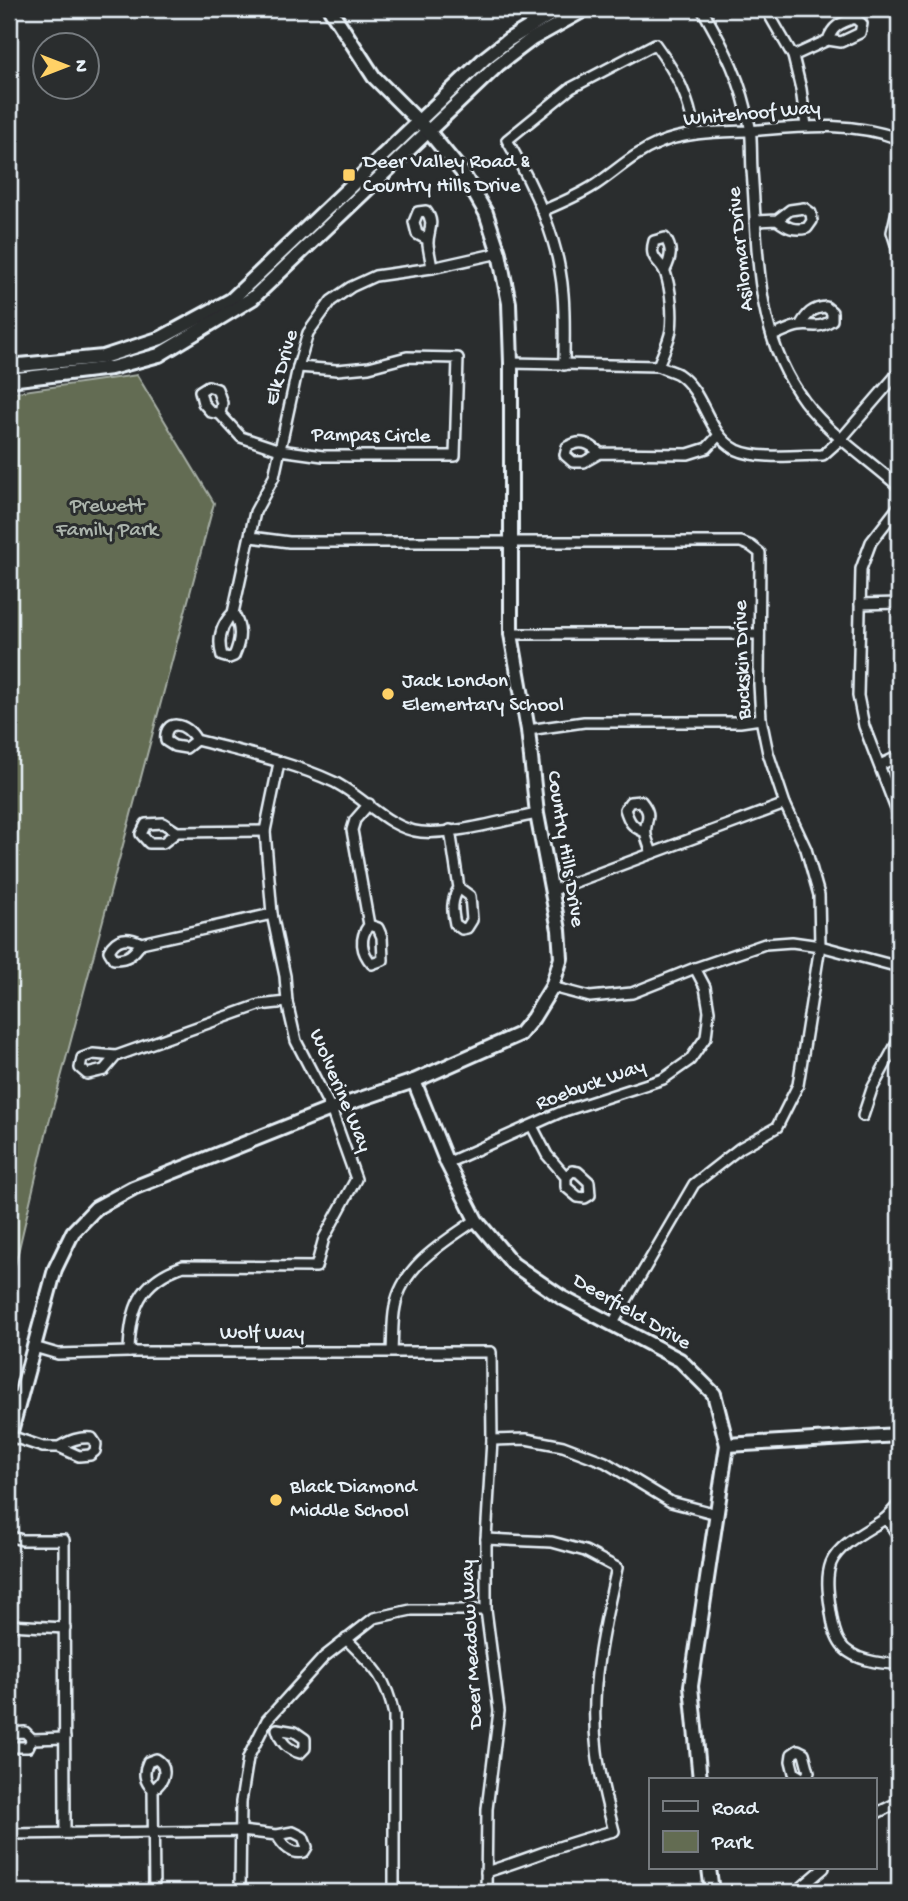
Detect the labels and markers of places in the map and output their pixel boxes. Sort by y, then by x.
place label: Deer Valley Road & Country Hills Drive [361,151,530,200]
marker: Deer Valley Road & Country Hills Drive [341,167,357,183]
place label: Jack London Elementary School [402,670,564,719]
marker: Jack London Elementary School [380,686,396,702]
place label: Black Diamond Middle School [289,1476,418,1525]
marker: Black Diamond Middle School [268,1492,284,1508]

